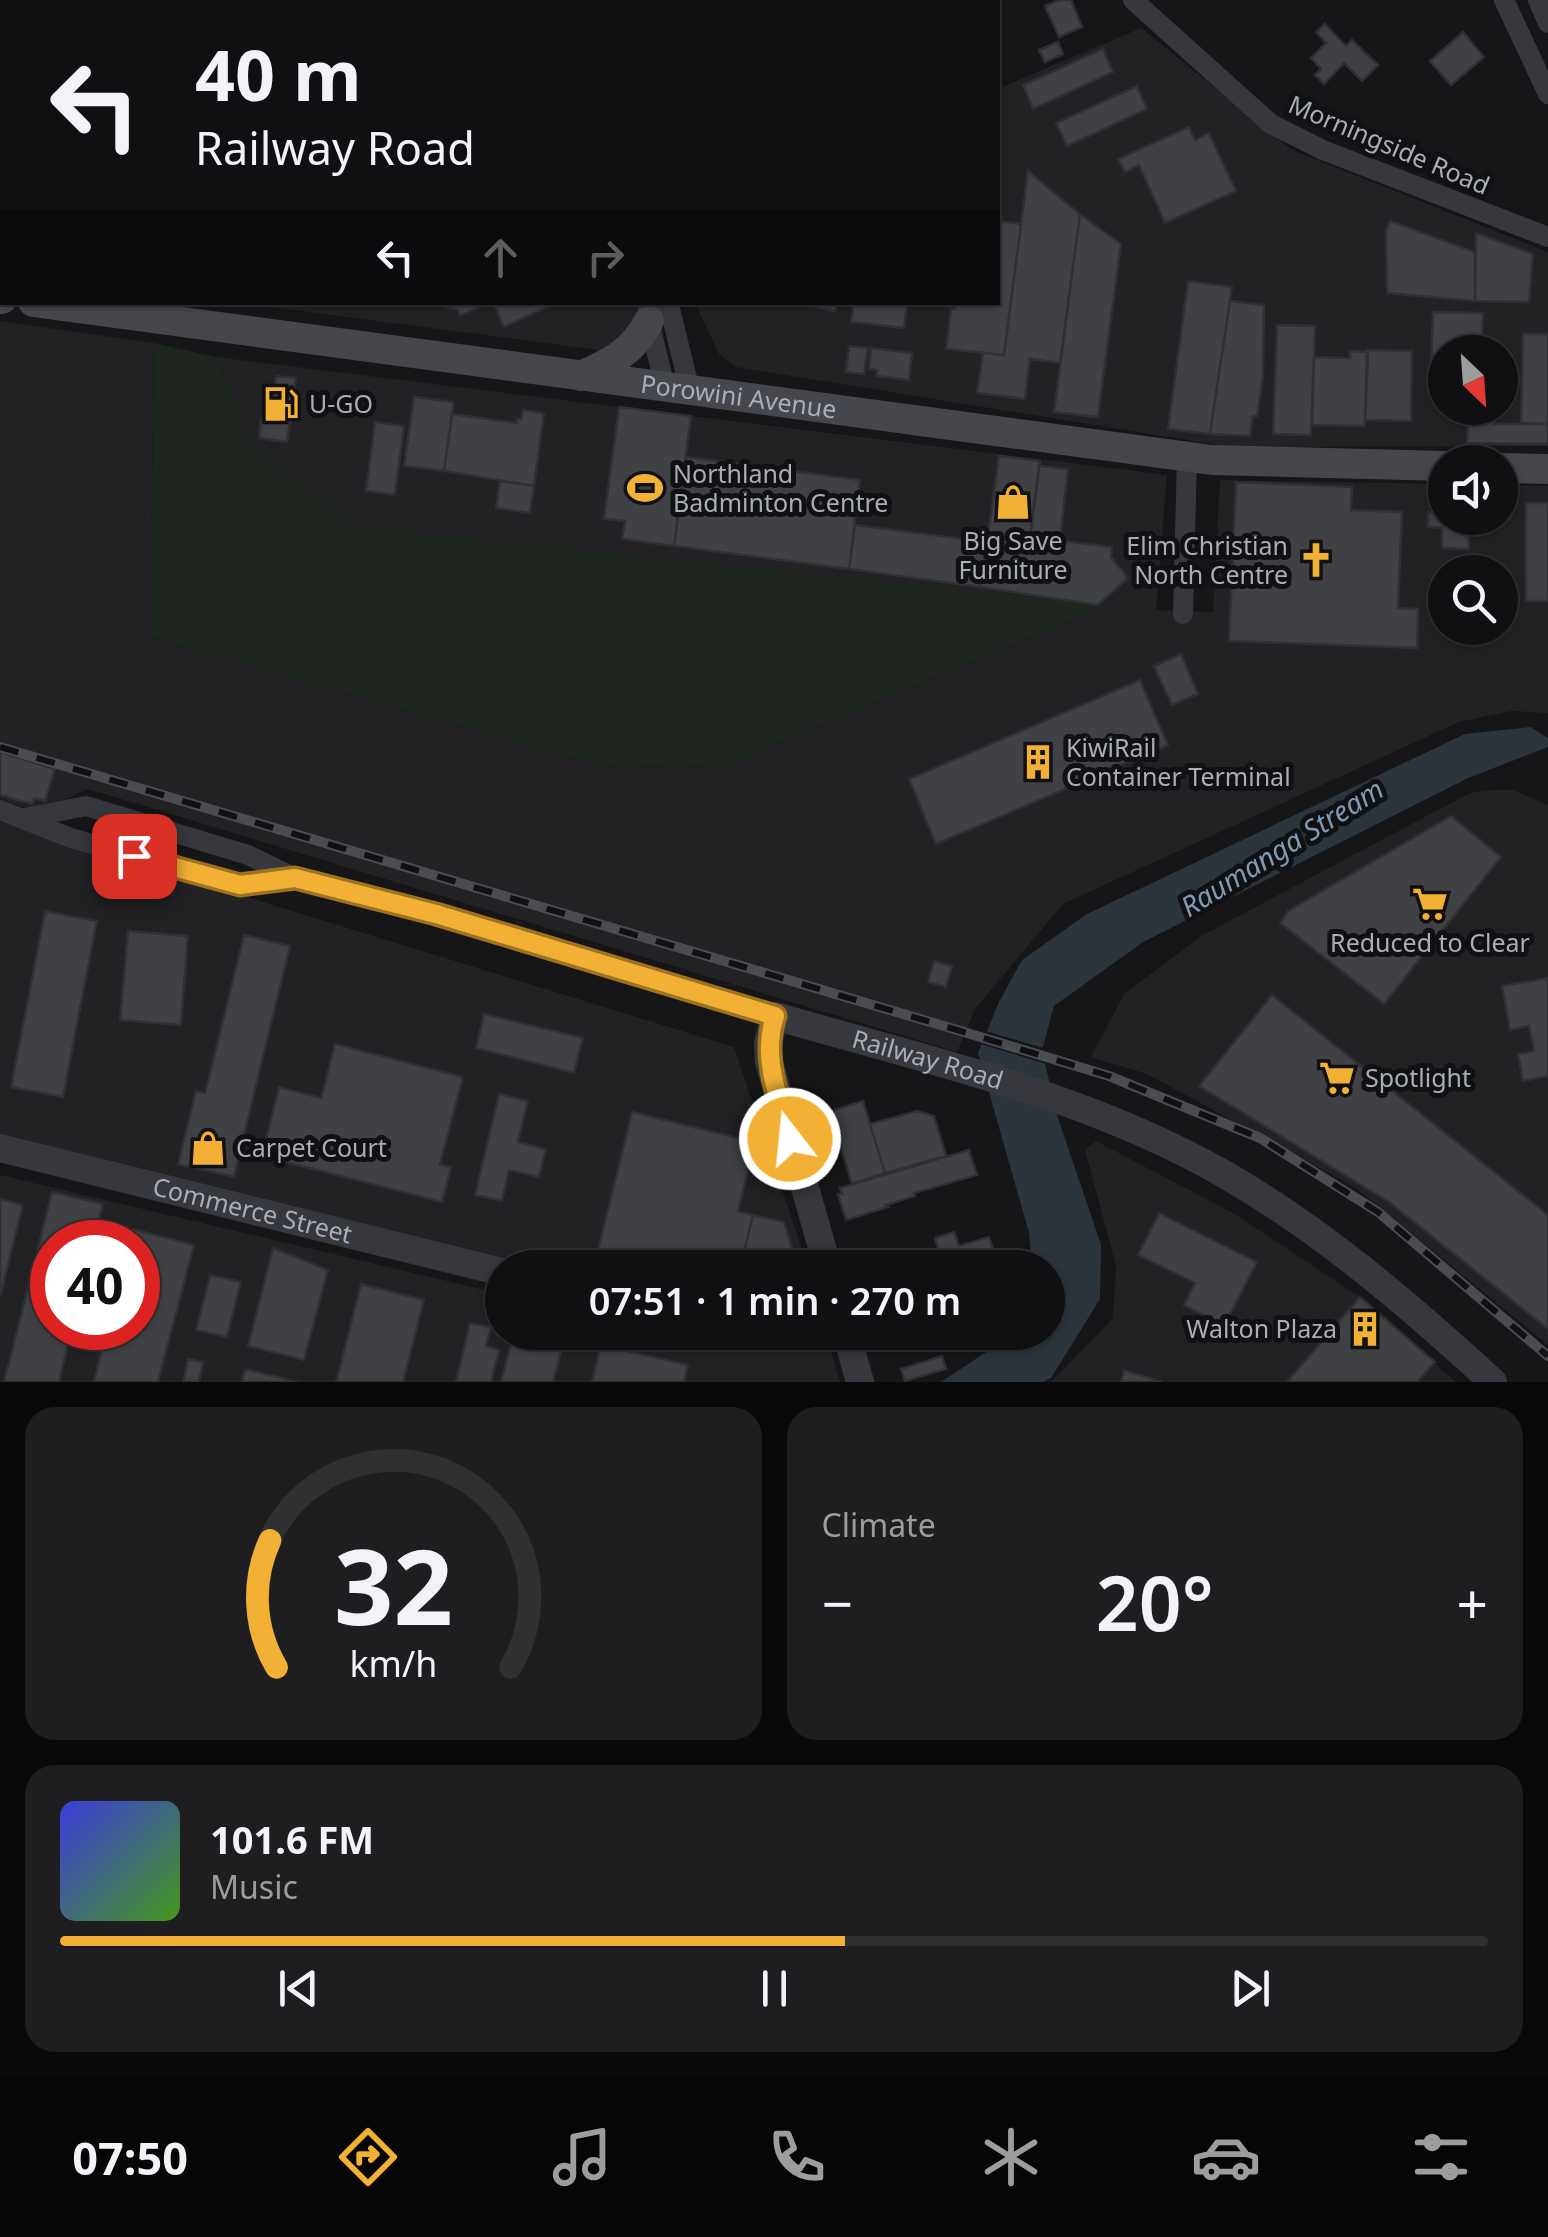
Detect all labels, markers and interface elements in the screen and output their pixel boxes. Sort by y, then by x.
text: 40 m [195,26,362,122]
icon: left [30,40,160,170]
street label: Morningside Road [1284,86,1495,202]
text: Railway Road [195,117,475,178]
icon: left [368,230,423,285]
icon: ahead [473,230,528,285]
icon: right [578,230,633,285]
north arrow [1428,335,1518,425]
map controls [1428,335,1518,645]
street label: Porowini Avenue [639,366,839,426]
fuel station icon: U-GO [262,385,300,423]
place label: U-GO [309,386,373,420]
button: sound [1428,445,1518,535]
place label: Northland Badminton Centre [673,456,888,519]
sports icon: Northland Badminton Centre [626,469,664,507]
shop icon: Big Save Furniture [994,483,1032,521]
place label: Big Save Furniture [958,523,1068,586]
place label: Elim Christian North Centre [1126,528,1288,591]
church icon: Elim Christian North Centre [1297,541,1335,579]
button: search [1428,555,1518,645]
place label: KiwiRail Container Terminal [1066,730,1291,793]
building icon: KiwiRail Container Terminal [1019,743,1057,781]
water label: Raumanga Stream [1173,769,1390,925]
pin [92,814,177,899]
icon: arrive [107,829,162,884]
supermarket icon: Reduced to Clear [1411,885,1449,923]
place label: Reduced to Clear [1330,925,1530,959]
street label: Railway Road [849,1021,1008,1097]
supermarket icon: Spotlight [1318,1059,1356,1097]
place label: Spotlight [1365,1060,1471,1094]
position arrow [738,1087,842,1191]
shop icon: Carpet Court [189,1129,227,1167]
place label: Carpet Court [236,1130,387,1164]
street label: Commerce Street [149,1168,356,1250]
speed limit sign: 40 [30,1220,160,1350]
text: 07:51 · 1 min · 270 m [589,1274,961,1326]
building icon: Walton Plaza [1346,1310,1384,1348]
place label: Walton Plaza [1186,1311,1337,1345]
text: Climate [822,1503,936,1546]
text: 32 [334,1514,453,1655]
text: 20° [1096,1551,1214,1653]
text: − [822,1565,853,1640]
text: + [1457,1565,1488,1640]
text: km/h [349,1639,437,1687]
text: 101.6 FM [210,1813,374,1865]
text: Music [210,1865,298,1908]
icon: previous [271,1961,326,2016]
icon: pause [747,1961,802,2016]
icon: next [1223,1961,1278,2016]
icon: directions [333,2122,403,2192]
icon: music [547,2122,617,2192]
icon: phone [762,2122,832,2192]
icon: climate [976,2122,1046,2192]
icon: car [1191,2122,1261,2192]
icon: filters [1406,2122,1476,2192]
text: 07:50 [72,2127,188,2188]

